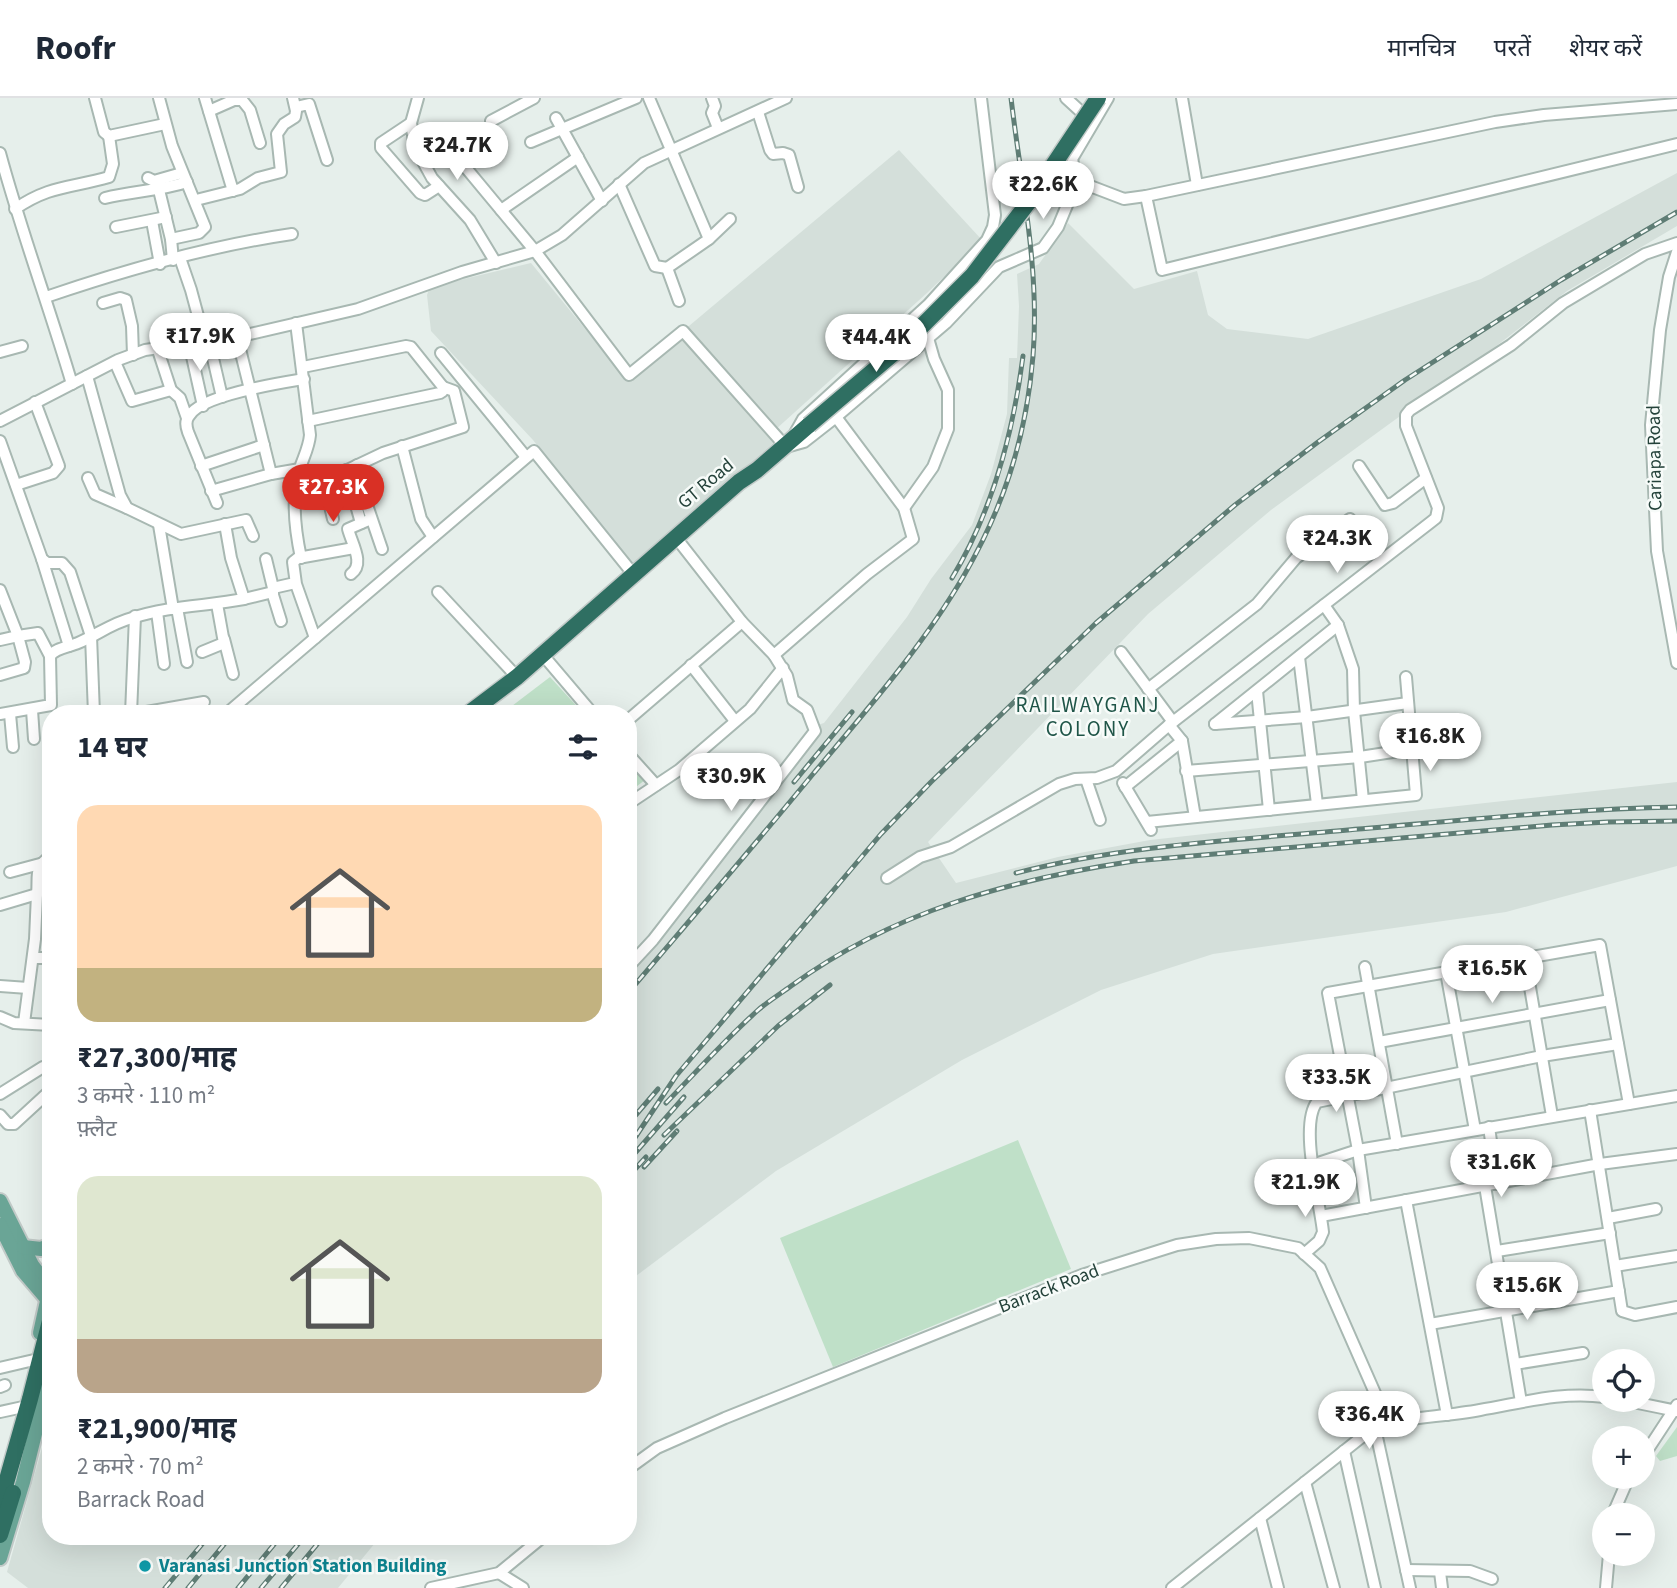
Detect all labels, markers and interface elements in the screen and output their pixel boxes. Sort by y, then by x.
text: Roofr [35,25,116,72]
text: मानचित्र [1387,31,1456,66]
text: परतें [1494,31,1531,66]
text: शेयर करें [1569,31,1642,66]
pin: ₹24.7K [400,122,514,182]
text: ₹24.7K [422,128,492,161]
pin: ₹22.6K [986,162,1100,221]
text: ₹22.6K [1008,167,1078,200]
pin: ₹17.9K [143,314,257,373]
pin: ₹44.4K [819,314,933,374]
text: ₹17.9K [165,319,235,352]
text: ₹44.4K [841,320,911,353]
street label: Cariapa Road [1641,405,1669,511]
street label: GT Road [672,452,740,516]
pin: ₹27.3K [276,464,390,524]
text: ₹27.3K [298,470,368,503]
pin: ₹24.3K [1280,516,1394,575]
text: ₹24.3K [1302,521,1372,554]
district label: RAILWAYGANJ COLONY [1015,690,1161,744]
pin: ₹16.8K [1373,714,1487,773]
text: ₹16.8K [1395,719,1465,752]
text: 14 घर [77,726,147,769]
icon: filters [564,728,602,766]
pin: ₹30.9K [674,754,788,813]
text: ₹30.9K [696,759,766,792]
icon: home [277,850,403,976]
pin: ₹16.5K [1435,946,1549,1005]
text: ₹16.5K [1457,951,1527,984]
text: ₹27,300/माह [77,1036,237,1079]
pin: ₹33.5K [1279,1054,1393,1114]
text: ₹33.5K [1301,1060,1371,1093]
text: 3 कमरे · 110 m² [77,1079,215,1112]
text: फ़्लैट [77,1112,117,1145]
pin: ₹31.6K [1444,1140,1558,1199]
text: ₹31.6K [1466,1145,1536,1178]
pin: ₹21.9K [1248,1160,1362,1219]
text: ₹21.9K [1270,1165,1340,1198]
icon: home [277,1221,403,1347]
street label: Barrack Road [995,1257,1103,1321]
pin: ₹15.6K [1470,1262,1584,1322]
text: ₹15.6K [1492,1268,1562,1301]
map controls [1592,1349,1655,1566]
button: locate [1592,1349,1655,1412]
pin: ₹36.4K [1312,1392,1426,1451]
text: ₹36.4K [1334,1397,1404,1430]
text: ₹21,900/माह [77,1407,237,1450]
button: + [1592,1426,1655,1489]
text: 2 कमरे · 70 m² [77,1450,204,1483]
text: Barrack Road [77,1483,205,1516]
button: − [1592,1503,1655,1566]
place label: Varanasi Junction Station Building [158,1553,447,1580]
marker: Varanasi Junction Station Building [137,1558,153,1574]

